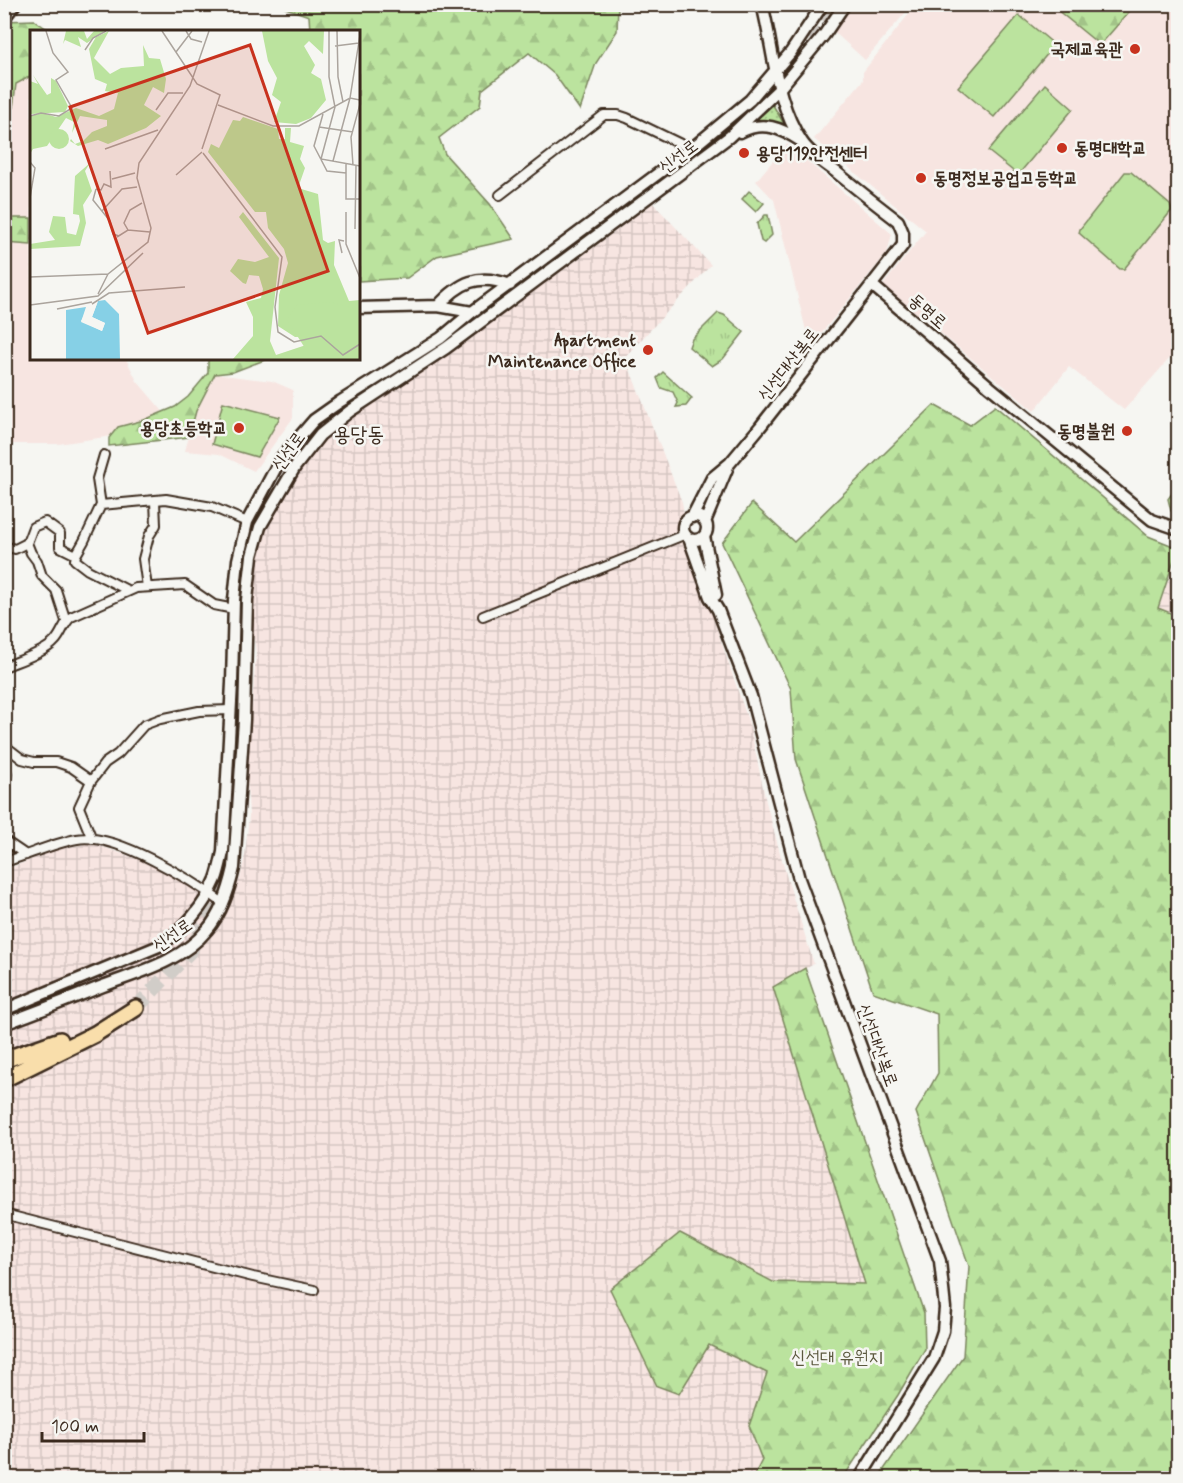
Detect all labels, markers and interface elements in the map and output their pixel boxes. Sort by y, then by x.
inset map [30,30,360,360]
place label: 국제교육관 [1051,38,1124,62]
marker: 국제교육관 [1128,42,1142,56]
street label: 신선로 [654,134,703,179]
place label: 동명대학교 [1074,137,1146,161]
marker: 동명대학교 [1055,141,1069,155]
place label: 용당119안전센터 [756,142,868,166]
marker: 용당119안전센터 [737,146,751,160]
place label: 동명정보공업고등학교 [933,167,1078,191]
marker: 동명정보공업고등학교 [914,171,928,185]
street label: 동명로 [903,288,952,335]
street label: 신선대산복로 [753,323,825,406]
place label: Apartment Maintenance Office [488,329,636,374]
marker: Apartment Maintenance Office [641,343,655,357]
place label: 용당초등학교 [140,417,227,441]
place label: 동명불원 [1057,420,1115,444]
marker: 용당초등학교 [232,421,246,435]
district label: 용당동 [334,421,384,449]
marker: 동명불원 [1120,424,1134,438]
street label: 신선로 [266,427,311,476]
street label: 신선로 [148,914,197,958]
street label: 신선대산복로 [851,1000,903,1090]
park label: 신선대 유원지 [791,1346,883,1370]
scale bar [42,1405,144,1443]
text: 100 m [51,1415,99,1439]

